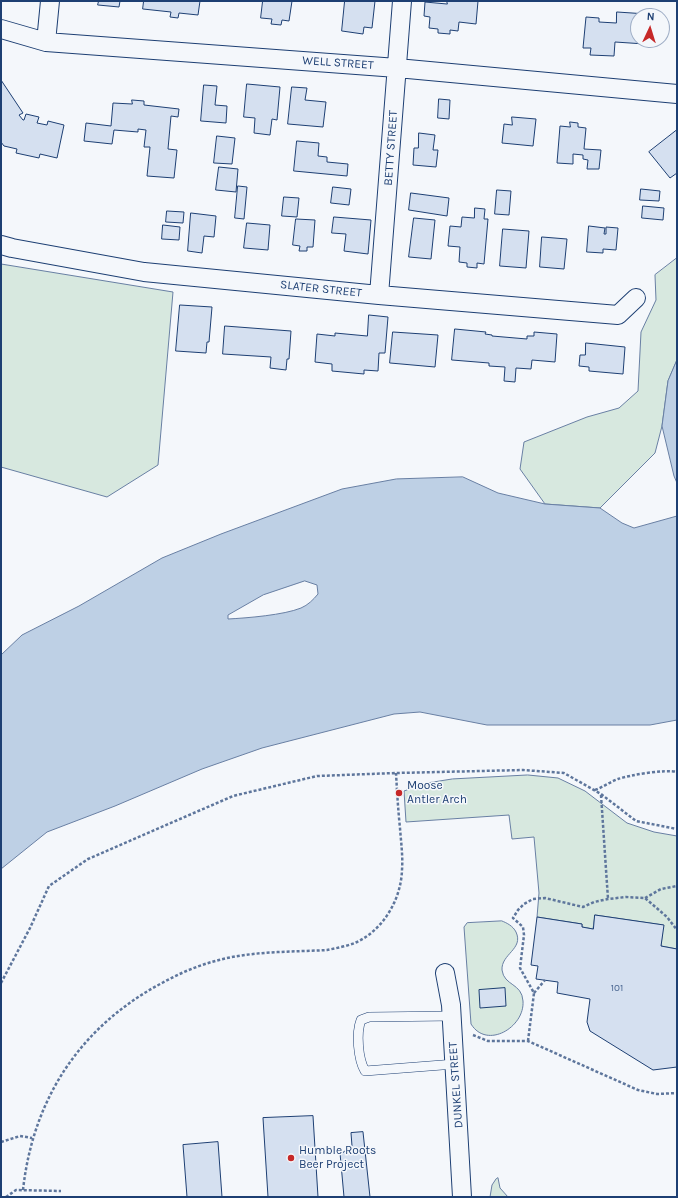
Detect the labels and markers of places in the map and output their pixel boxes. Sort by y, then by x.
place label: Moose Antler Arch [407,779,467,807]
marker: Moose Antler Arch [394,788,404,798]
place label: Humble Roots Beer Project [299,1144,376,1172]
marker: Humble Roots Beer Project [286,1153,296,1163]

